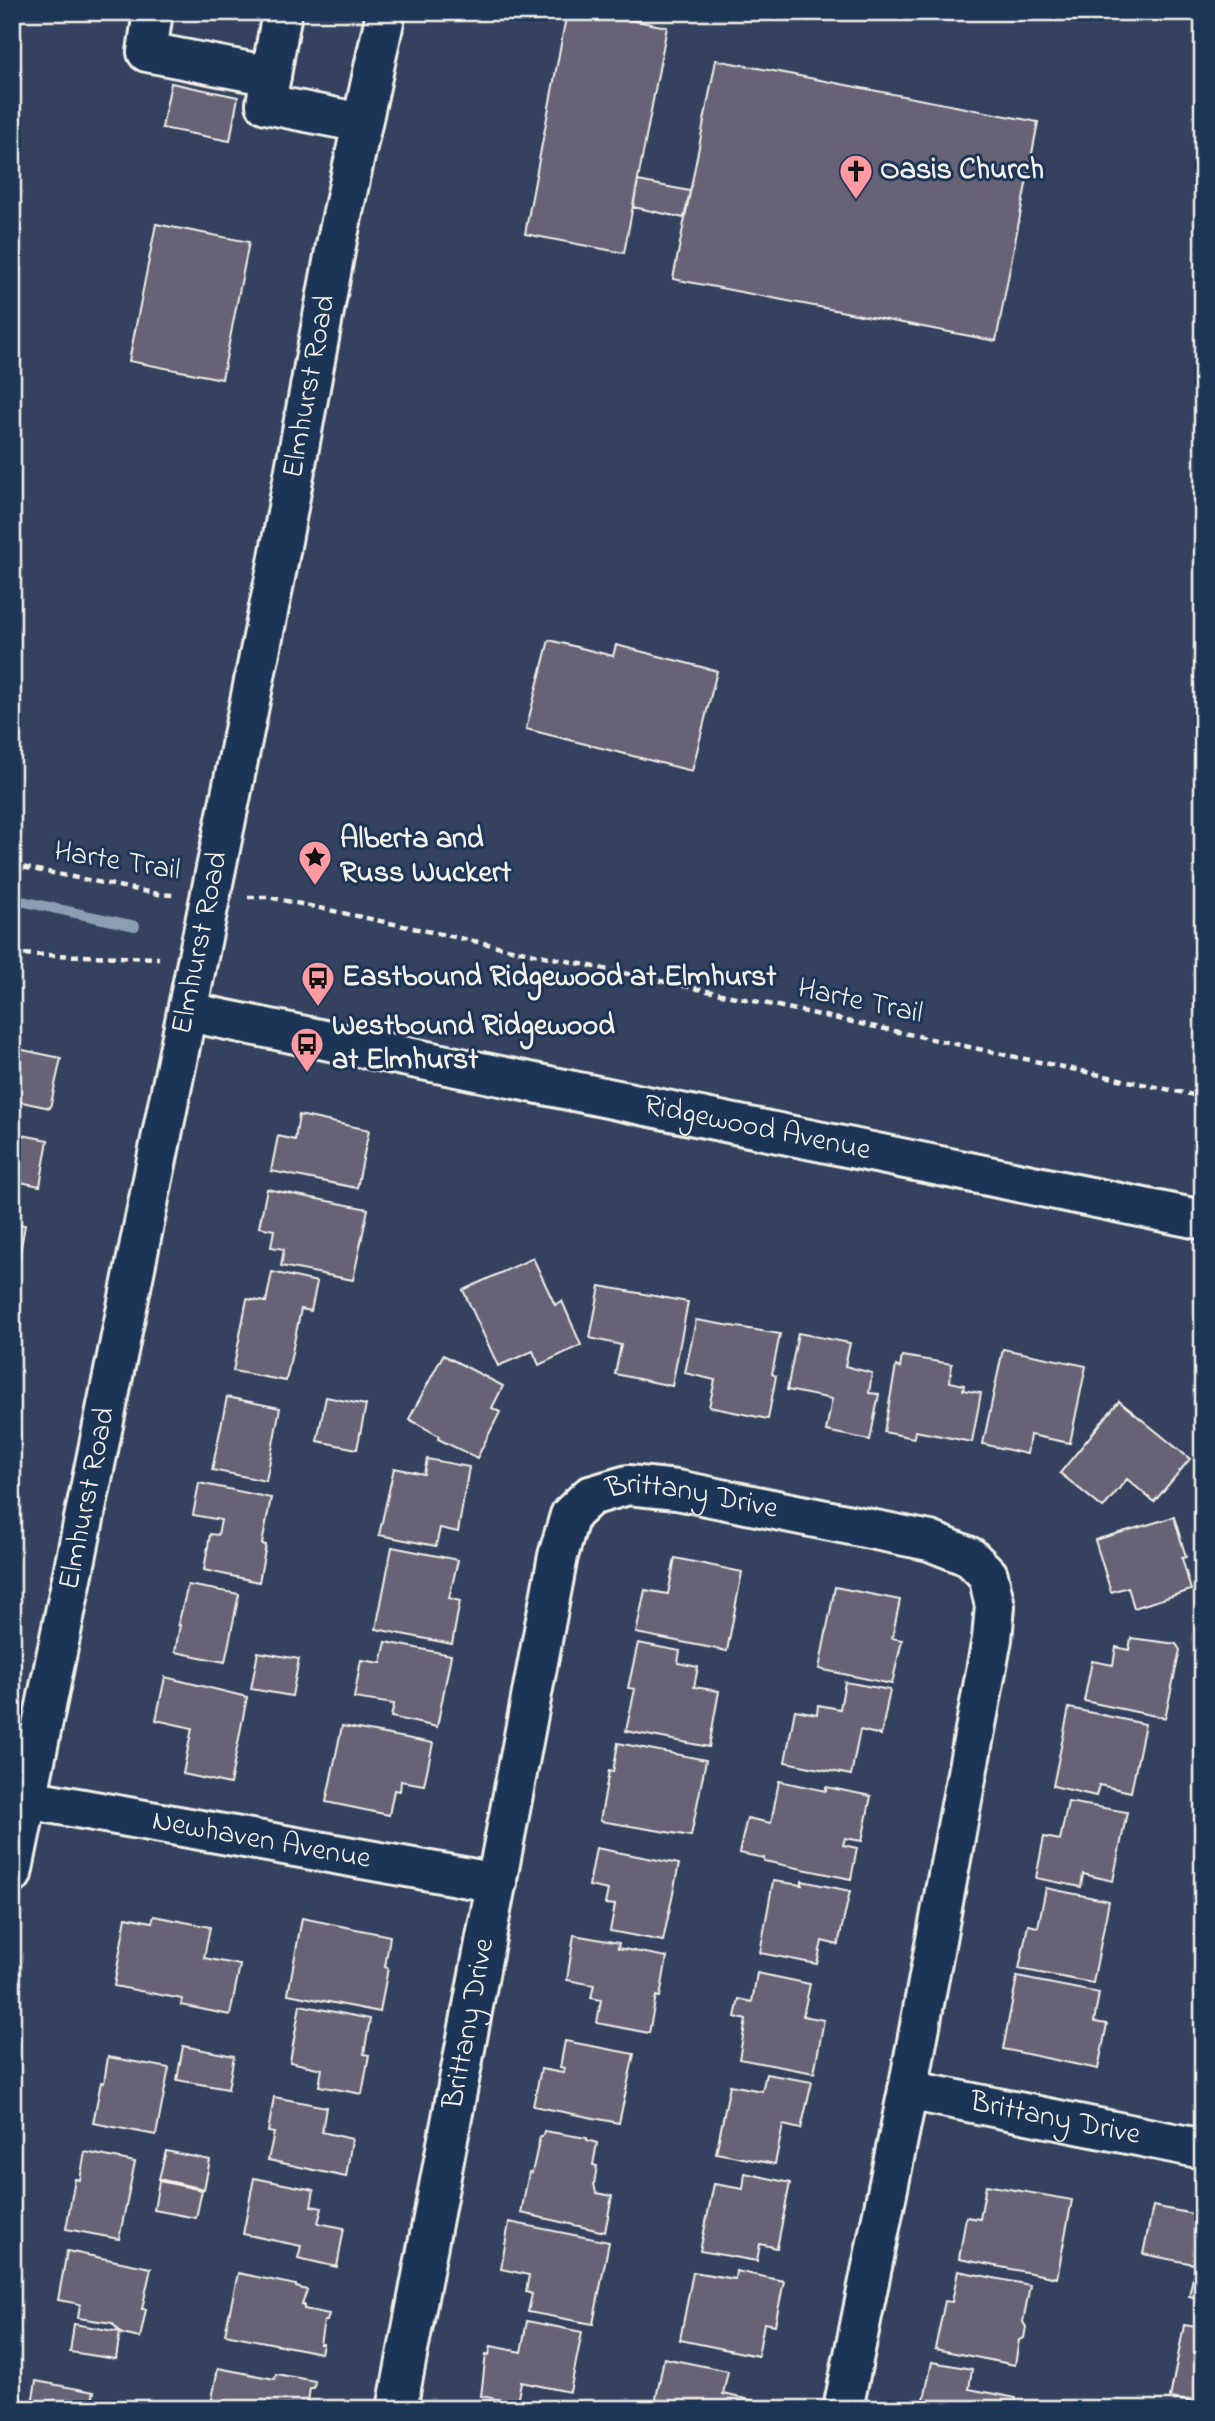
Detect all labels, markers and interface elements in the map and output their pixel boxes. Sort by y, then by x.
place label: Oasis Church [880,149,1044,193]
church icon: Oasis Church [837,152,875,201]
street label: Elmhurst Road [272,291,349,482]
place label: Alberta and Russ Wuckert [340,818,512,896]
street label: Harte Trail [51,830,183,894]
place icon: Alberta and Russ Wuckert [296,838,334,887]
street label: Elmhurst Road [161,848,241,1038]
place label: Eastbound Ridgewood at Elmhurst [342,956,777,1001]
bus stop icon: Eastbound Ridgewood at Elmhurst [299,959,337,1008]
street label: Harte Trail [793,967,927,1037]
place label: Westbound Ridgewood at Elmhurst [332,1005,615,1083]
bus stop icon: Westbound Ridgewood at Elmhurst [288,1025,326,1074]
street label: Ridgewood Avenue [640,1084,875,1173]
street label: Elmhurst Road [48,1403,128,1594]
street label: Brittany Drive [600,1463,782,1532]
street label: Newhaven Avenue [149,1800,375,1882]
street label: Brittany Drive [432,1934,507,2114]
street label: Brittany Drive [965,2081,1145,2158]

